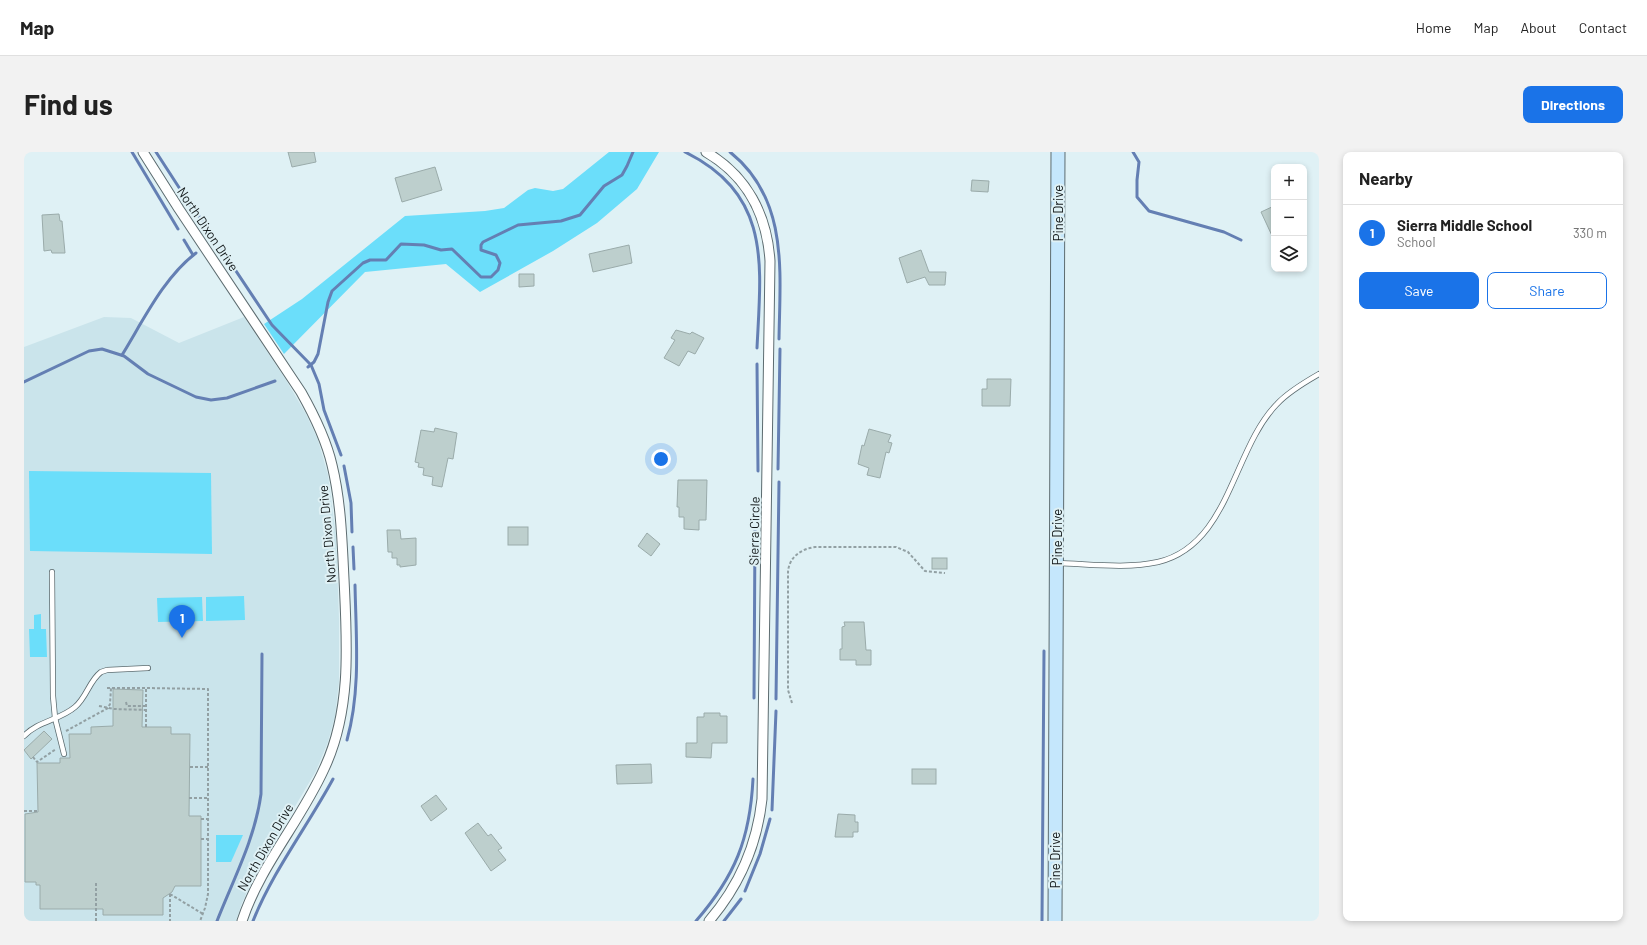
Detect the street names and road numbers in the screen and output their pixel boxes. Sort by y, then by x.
street label: North Dixon Drive [174,184,242,274]
street label: Pine Drive [1050,185,1066,241]
street label: North Dixon Drive [315,484,339,584]
street label: Sierra Circle [745,496,763,566]
street label: Pine Drive [1049,509,1065,565]
street label: North Dixon Drive [234,800,296,893]
street label: Pine Drive [1047,832,1063,888]

